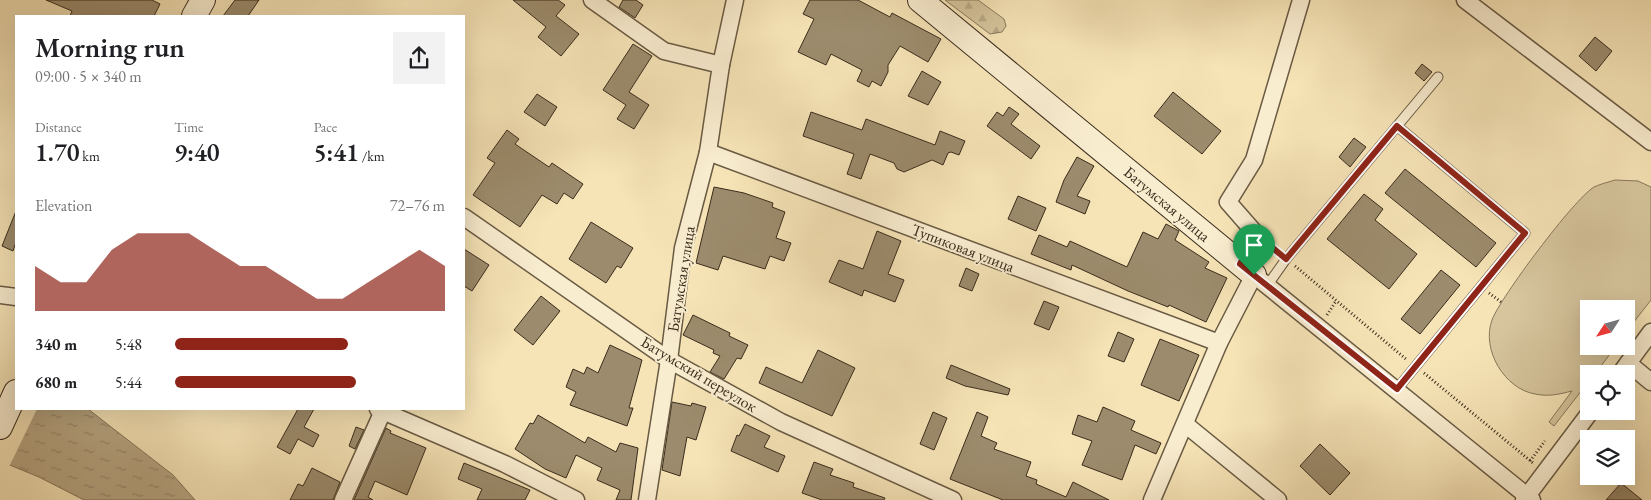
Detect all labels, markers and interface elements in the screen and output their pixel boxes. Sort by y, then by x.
text: Morning run [35,29,185,65]
button: share [393,32,445,84]
text: 09:00 · 5 × 340 m [35,66,142,87]
text: Distance [35,118,82,136]
text: Time [174,118,204,136]
text: Pace [314,118,337,136]
text: 1.70 [35,136,80,168]
text: 9:40 [174,136,220,168]
text: 5:41 [314,136,359,168]
text: km [80,147,100,165]
text: /km [359,147,385,165]
street label: Батумская улица [1119,162,1215,247]
text: Elevation [35,195,93,216]
text: 72–76 m [390,195,445,216]
street label: Тупиковая улица [908,219,1018,278]
street label: Батумская улица [662,224,700,334]
pin [1233,224,1275,275]
icon: arrive [1240,231,1268,259]
north arrow [1580,300,1635,355]
map controls [1580,300,1635,485]
street label: Батумский переулок [637,331,761,417]
text: 340 m [35,334,77,355]
text: 5:48 [115,334,142,355]
button: locate [1580,365,1635,420]
text: 680 m [35,372,77,393]
text: 5:44 [115,372,142,393]
button: layers [1580,430,1635,485]

